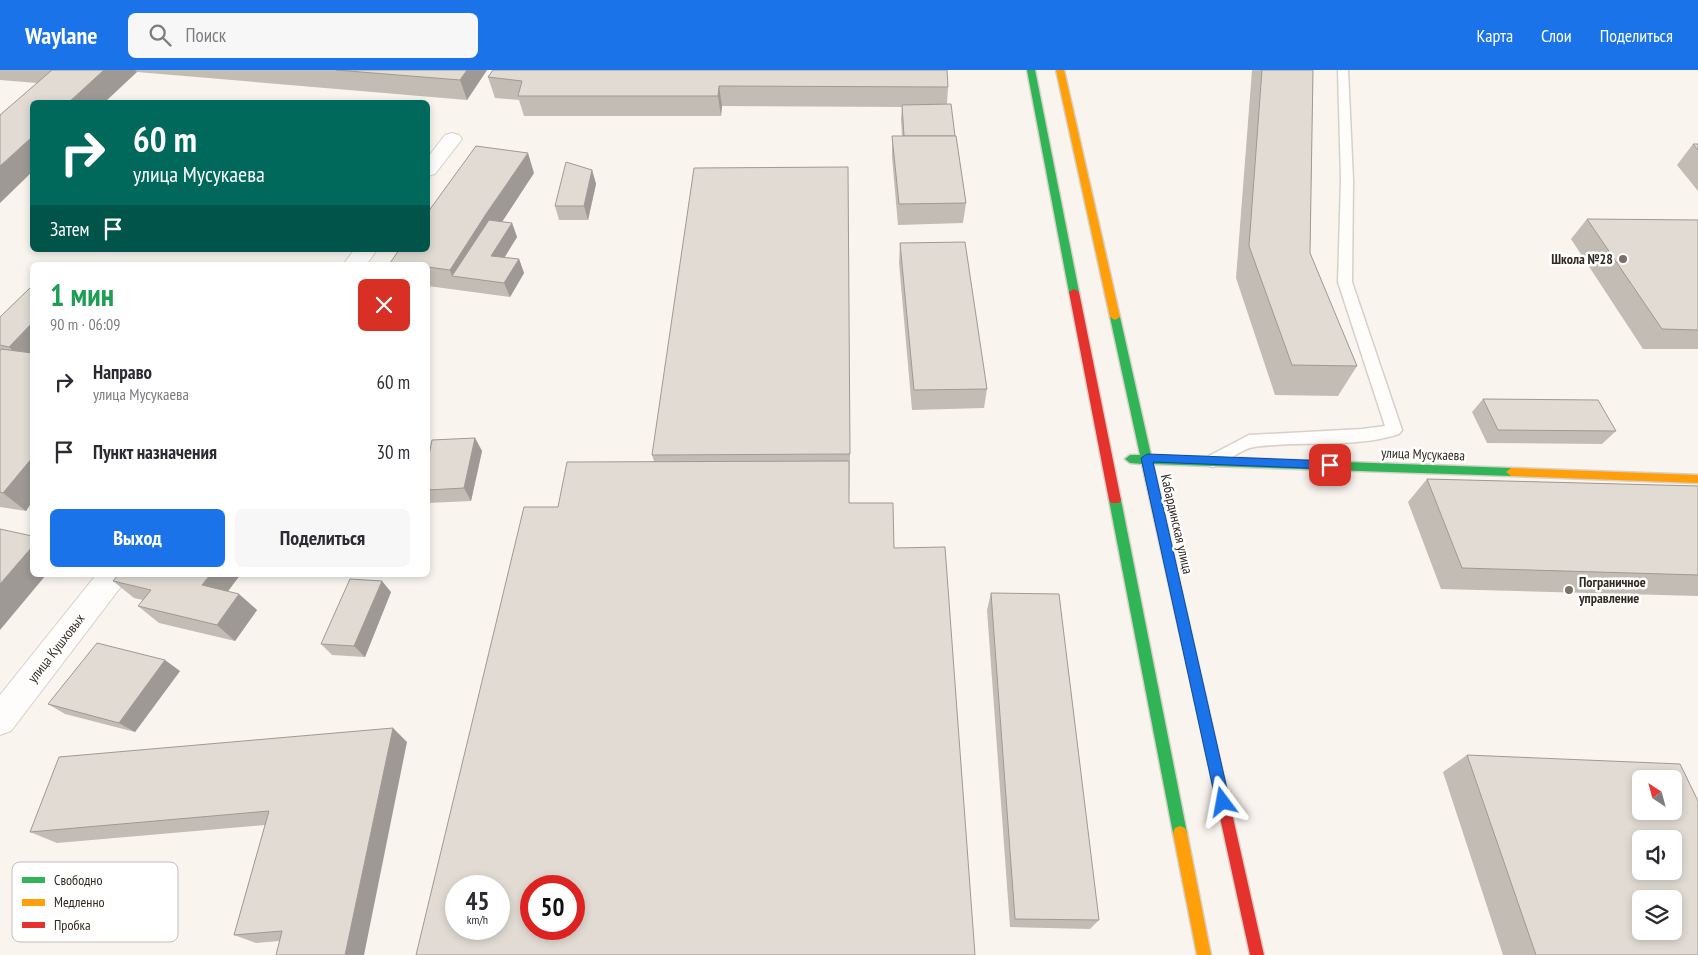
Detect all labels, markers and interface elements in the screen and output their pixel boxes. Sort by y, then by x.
search box [128,13,478,58]
text: Waylane [25,20,98,51]
icon: search [146,21,174,49]
text: Поиск [186,23,226,47]
text: Карта [1476,24,1513,47]
text: Слои [1541,24,1572,47]
text: Поделиться [1600,24,1673,47]
text: 60 m [133,116,197,162]
icon: right [50,120,115,185]
text: улица Мусукаева [133,160,265,188]
icon: arrive [99,215,127,243]
text: Затем [50,217,89,241]
place label: Школа №28 [1551,250,1613,268]
marker: Школа №28 [1617,253,1629,265]
text: 1 мин [50,275,114,314]
button: close [358,279,410,331]
text: 90 m · 06:09 [50,314,121,334]
text: Направо [93,360,152,384]
icon: right [50,368,78,396]
text: 60 m [377,370,410,394]
text: улица Мусукаева [93,384,189,404]
icon: arrive [50,438,78,466]
text: Пункт назначения [93,440,217,464]
text: 30 m [377,440,410,464]
pin [1309,444,1351,486]
street label: улица Мусукаева [1381,444,1465,464]
icon: arrive [1316,451,1344,479]
street label: Кабардинская улица [1157,472,1197,576]
button: Выход [50,509,225,567]
button: Поделиться [235,509,410,567]
place label: Пограничное управление [1578,573,1646,607]
marker: Пограничное управление [1563,584,1575,596]
street label: улица Кушховых [23,610,89,686]
north arrow [1632,770,1682,820]
map controls [1632,770,1682,940]
position arrow [1196,775,1248,827]
button: sound [1632,830,1682,880]
legend [12,862,178,942]
text: Свободно [54,871,102,889]
speed limit sign: 50 [520,875,585,940]
text: 45 [466,885,489,917]
button: layers [1632,890,1682,940]
text: Медленно [54,893,105,911]
text: km/h [467,912,488,927]
text: Пробка [54,916,91,934]

